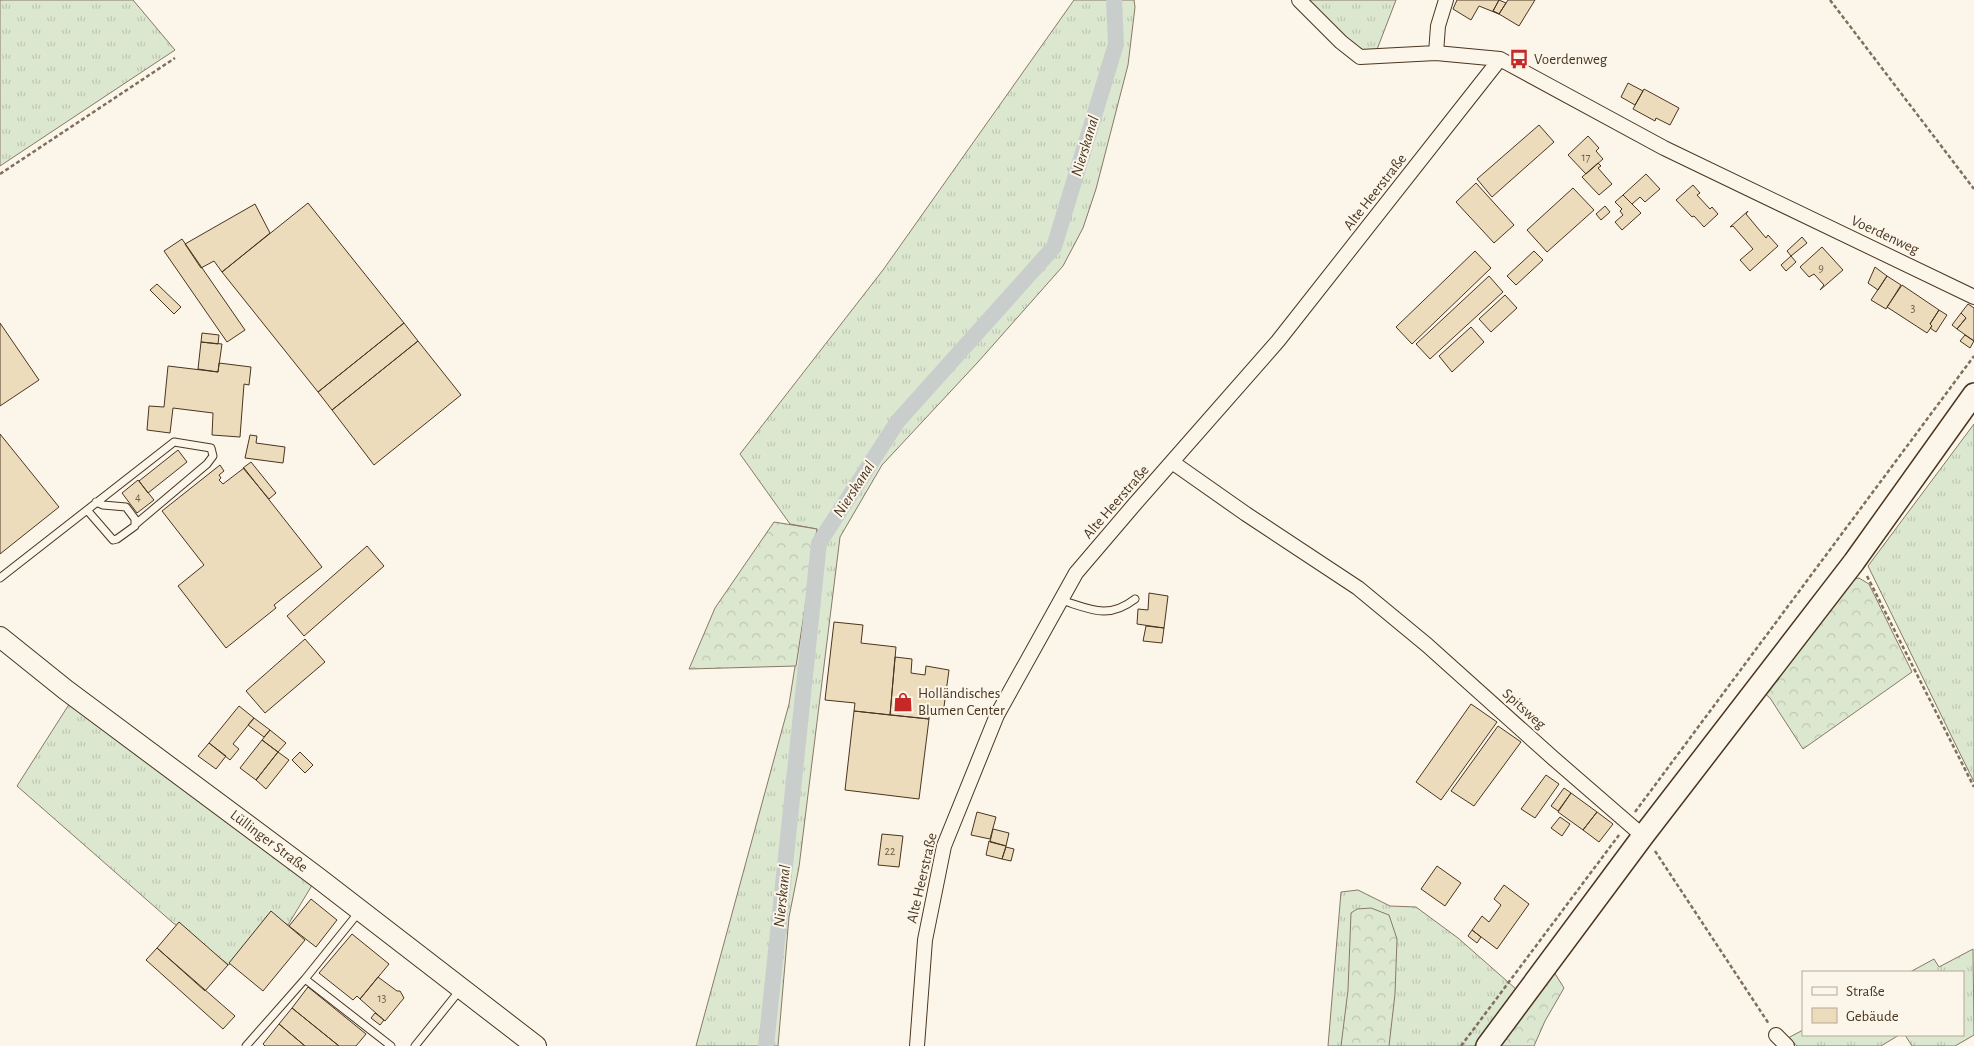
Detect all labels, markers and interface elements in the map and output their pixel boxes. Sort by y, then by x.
bus stop icon: Voerdenweg [1508,48,1530,70]
place label: Voerdenweg [1534,52,1608,67]
water label: Nierskanal [1068,113,1102,178]
street label: Alte Heerstraße [1341,151,1409,233]
house number: 17 [1581,151,1591,163]
street label: Voerdenweg [1849,213,1922,258]
house number: 9 [1818,262,1824,274]
house number: 3 [1911,302,1916,314]
water label: Nierskanal [830,458,878,520]
street label: Alte Heerstraße [1080,462,1152,542]
house number: 4 [135,491,141,503]
place label: Holländisches Blumen Center [918,686,1005,718]
street label: Spitsweg [1499,686,1549,733]
shop icon: Holländisches Blumen Center [892,691,914,713]
street label: Lüllinger Straße [227,807,311,875]
street label: Alte Heerstraße [904,831,940,925]
house number: 22 [885,845,896,857]
water label: Nierskanal [771,864,793,928]
legend [1802,971,1964,1036]
text: Straße [1846,984,1885,999]
house number: 13 [377,992,387,1004]
text: Gebäude [1846,1009,1899,1024]

